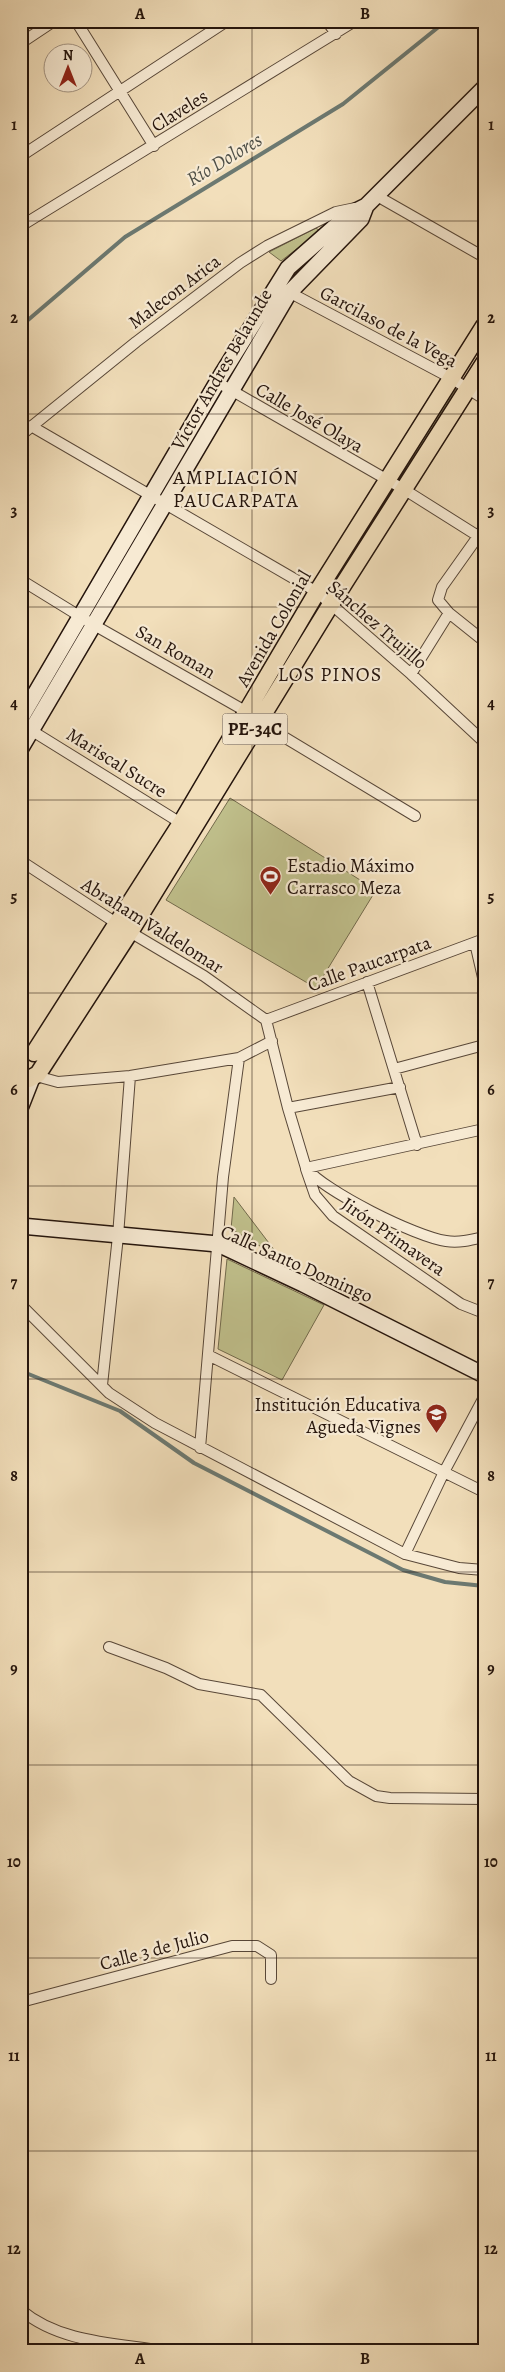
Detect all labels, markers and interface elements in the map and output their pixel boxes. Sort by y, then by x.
text: A [134,3,146,25]
text: B [360,3,370,25]
north arrow [42,42,92,92]
text: N [63,46,73,65]
street label: Claveles [146,83,213,138]
text: 1 [11,114,17,136]
text: 1 [488,114,494,136]
water label: Río Dolores [181,126,267,193]
street label: Malecon Arica [123,248,226,335]
street label: Garcilaso de la Vega [315,280,462,374]
street label: Víctor Andres Belaunde [165,284,279,456]
text: 2 [10,307,18,329]
text: 2 [487,307,495,329]
street label: Calle José Olaya [251,376,368,459]
district label: AMPLIACIÓN PAUCARPATA [172,464,299,514]
text: 3 [11,500,18,522]
text: 3 [488,500,495,522]
street label: Avenida Colonial [230,565,318,692]
street label: Sánchez Trujillo [322,574,433,675]
street label: San Roman [131,619,220,685]
district label: LOS PINOS [278,661,382,688]
text: 4 [10,693,18,715]
text: 4 [487,693,495,715]
road number: PE-34C [222,714,288,744]
street label: Mariscal Sucre [61,722,172,804]
place label: Estadio Máximo Carrasco Meza [287,853,414,901]
sports icon: Estadio Máximo Carrasco Meza [259,864,283,895]
street label: Abraham Valdelomar [76,871,229,980]
text: 5 [11,886,18,908]
text: 5 [488,886,495,908]
street label: Calle Paucarpata [304,930,435,998]
text: 6 [10,1079,18,1101]
text: 6 [487,1079,495,1101]
street label: Jirón Primavera [336,1191,451,1282]
street label: Calle Santo Domingo [216,1219,377,1309]
text: 7 [11,1272,18,1294]
text: 7 [488,1272,495,1294]
place label: Institución Educativa Agueda Vignes [254,1392,421,1440]
school or university icon: Institución Educativa Agueda Vignes [425,1403,449,1434]
text: 8 [10,1465,18,1487]
text: 8 [487,1465,495,1487]
text: 9 [10,1658,18,1680]
text: 9 [487,1658,495,1680]
text: 10 [7,1851,21,1873]
text: 10 [484,1851,498,1873]
street label: Calle 3 de Julio [97,1923,212,1977]
text: 11 [8,2045,20,2067]
text: 11 [485,2045,497,2067]
text: 12 [7,2238,21,2260]
text: 12 [484,2238,498,2260]
text: A [134,2348,146,2370]
text: B [360,2348,370,2370]

